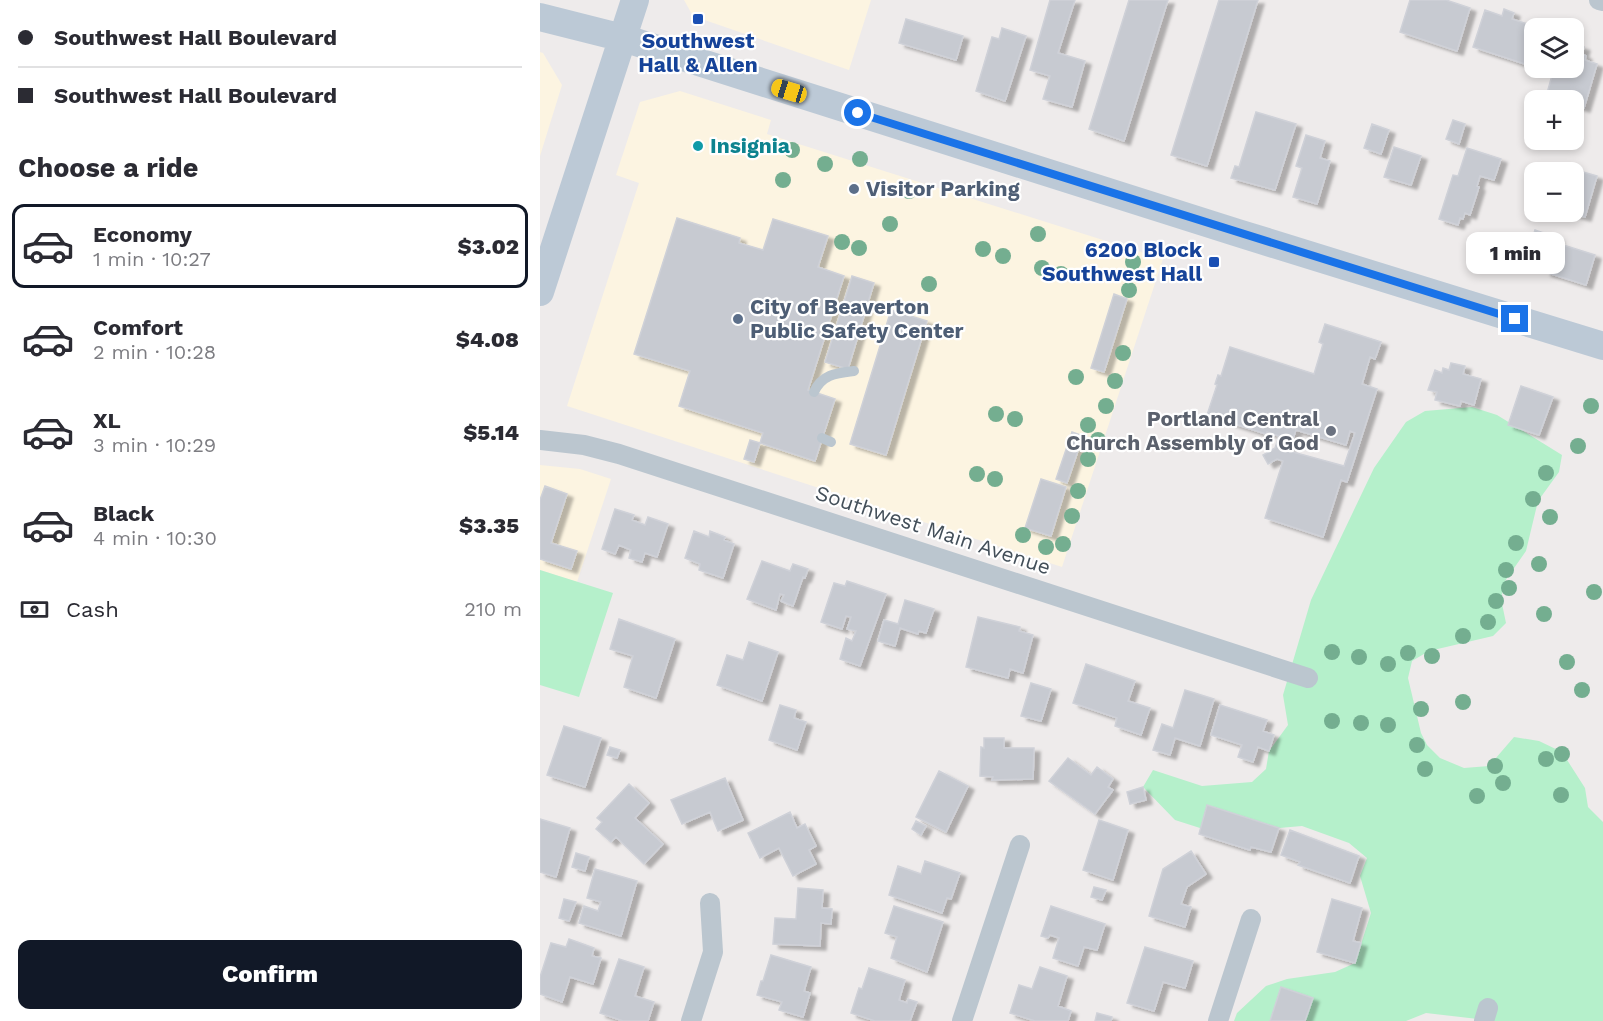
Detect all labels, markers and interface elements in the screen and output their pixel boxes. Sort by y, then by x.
marker: Southwest Hall & Allen [691,12,705,26]
map controls [1524,18,1584,222]
button: layers [1524,18,1584,78]
text: Southwest Hall Boulevard [54,25,337,50]
place label: Southwest Hall & Allen [638,28,758,77]
car [769,77,809,105]
text: Southwest Hall Boulevard [54,83,337,108]
button: + [1524,90,1584,150]
route start [844,99,871,126]
place label: Insignia [710,133,791,158]
marker: Insignia [691,139,705,153]
text: Choose a ride [18,152,198,184]
button: − [1524,162,1584,222]
place label: Visitor Parking [866,176,1020,201]
marker: Visitor Parking [847,182,861,196]
icon: car [21,219,75,273]
text: Economy [93,222,192,247]
callout: 1 min [1466,232,1564,274]
text: $3.02 [458,234,519,259]
place label: 6200 Block Southwest Hall [1042,237,1203,286]
text: 1 min [1490,241,1541,265]
text: 1 min · 10:27 [93,247,211,271]
marker: 6200 Block Southwest Hall [1207,255,1221,269]
place label: City of Beaverton Public Safety Center [750,294,964,343]
route end [1501,305,1528,332]
icon: car [21,312,75,366]
marker: City of Beaverton Public Safety Center [731,312,745,326]
text: Comfort [93,315,183,340]
text: $4.08 [456,327,519,352]
text: 2 min · 10:28 [93,340,216,364]
icon: car [21,405,75,459]
place label: Portland Central Church Assembly of God [1066,406,1319,455]
text: XL [93,408,121,433]
text: $5.14 [463,420,519,445]
marker: Portland Central Church Assembly of God [1324,424,1338,438]
text: 3 min · 10:29 [93,433,216,457]
street label: Southwest Main Avenue [812,480,1054,579]
icon: car [21,498,75,552]
text: Black [93,501,154,526]
text: $3.35 [459,513,519,538]
text: 4 min · 10:30 [93,526,217,550]
icon: cash [18,593,51,626]
text: Cash [66,597,119,622]
text: 210 m [464,597,522,621]
button: Confirm [18,940,522,1009]

